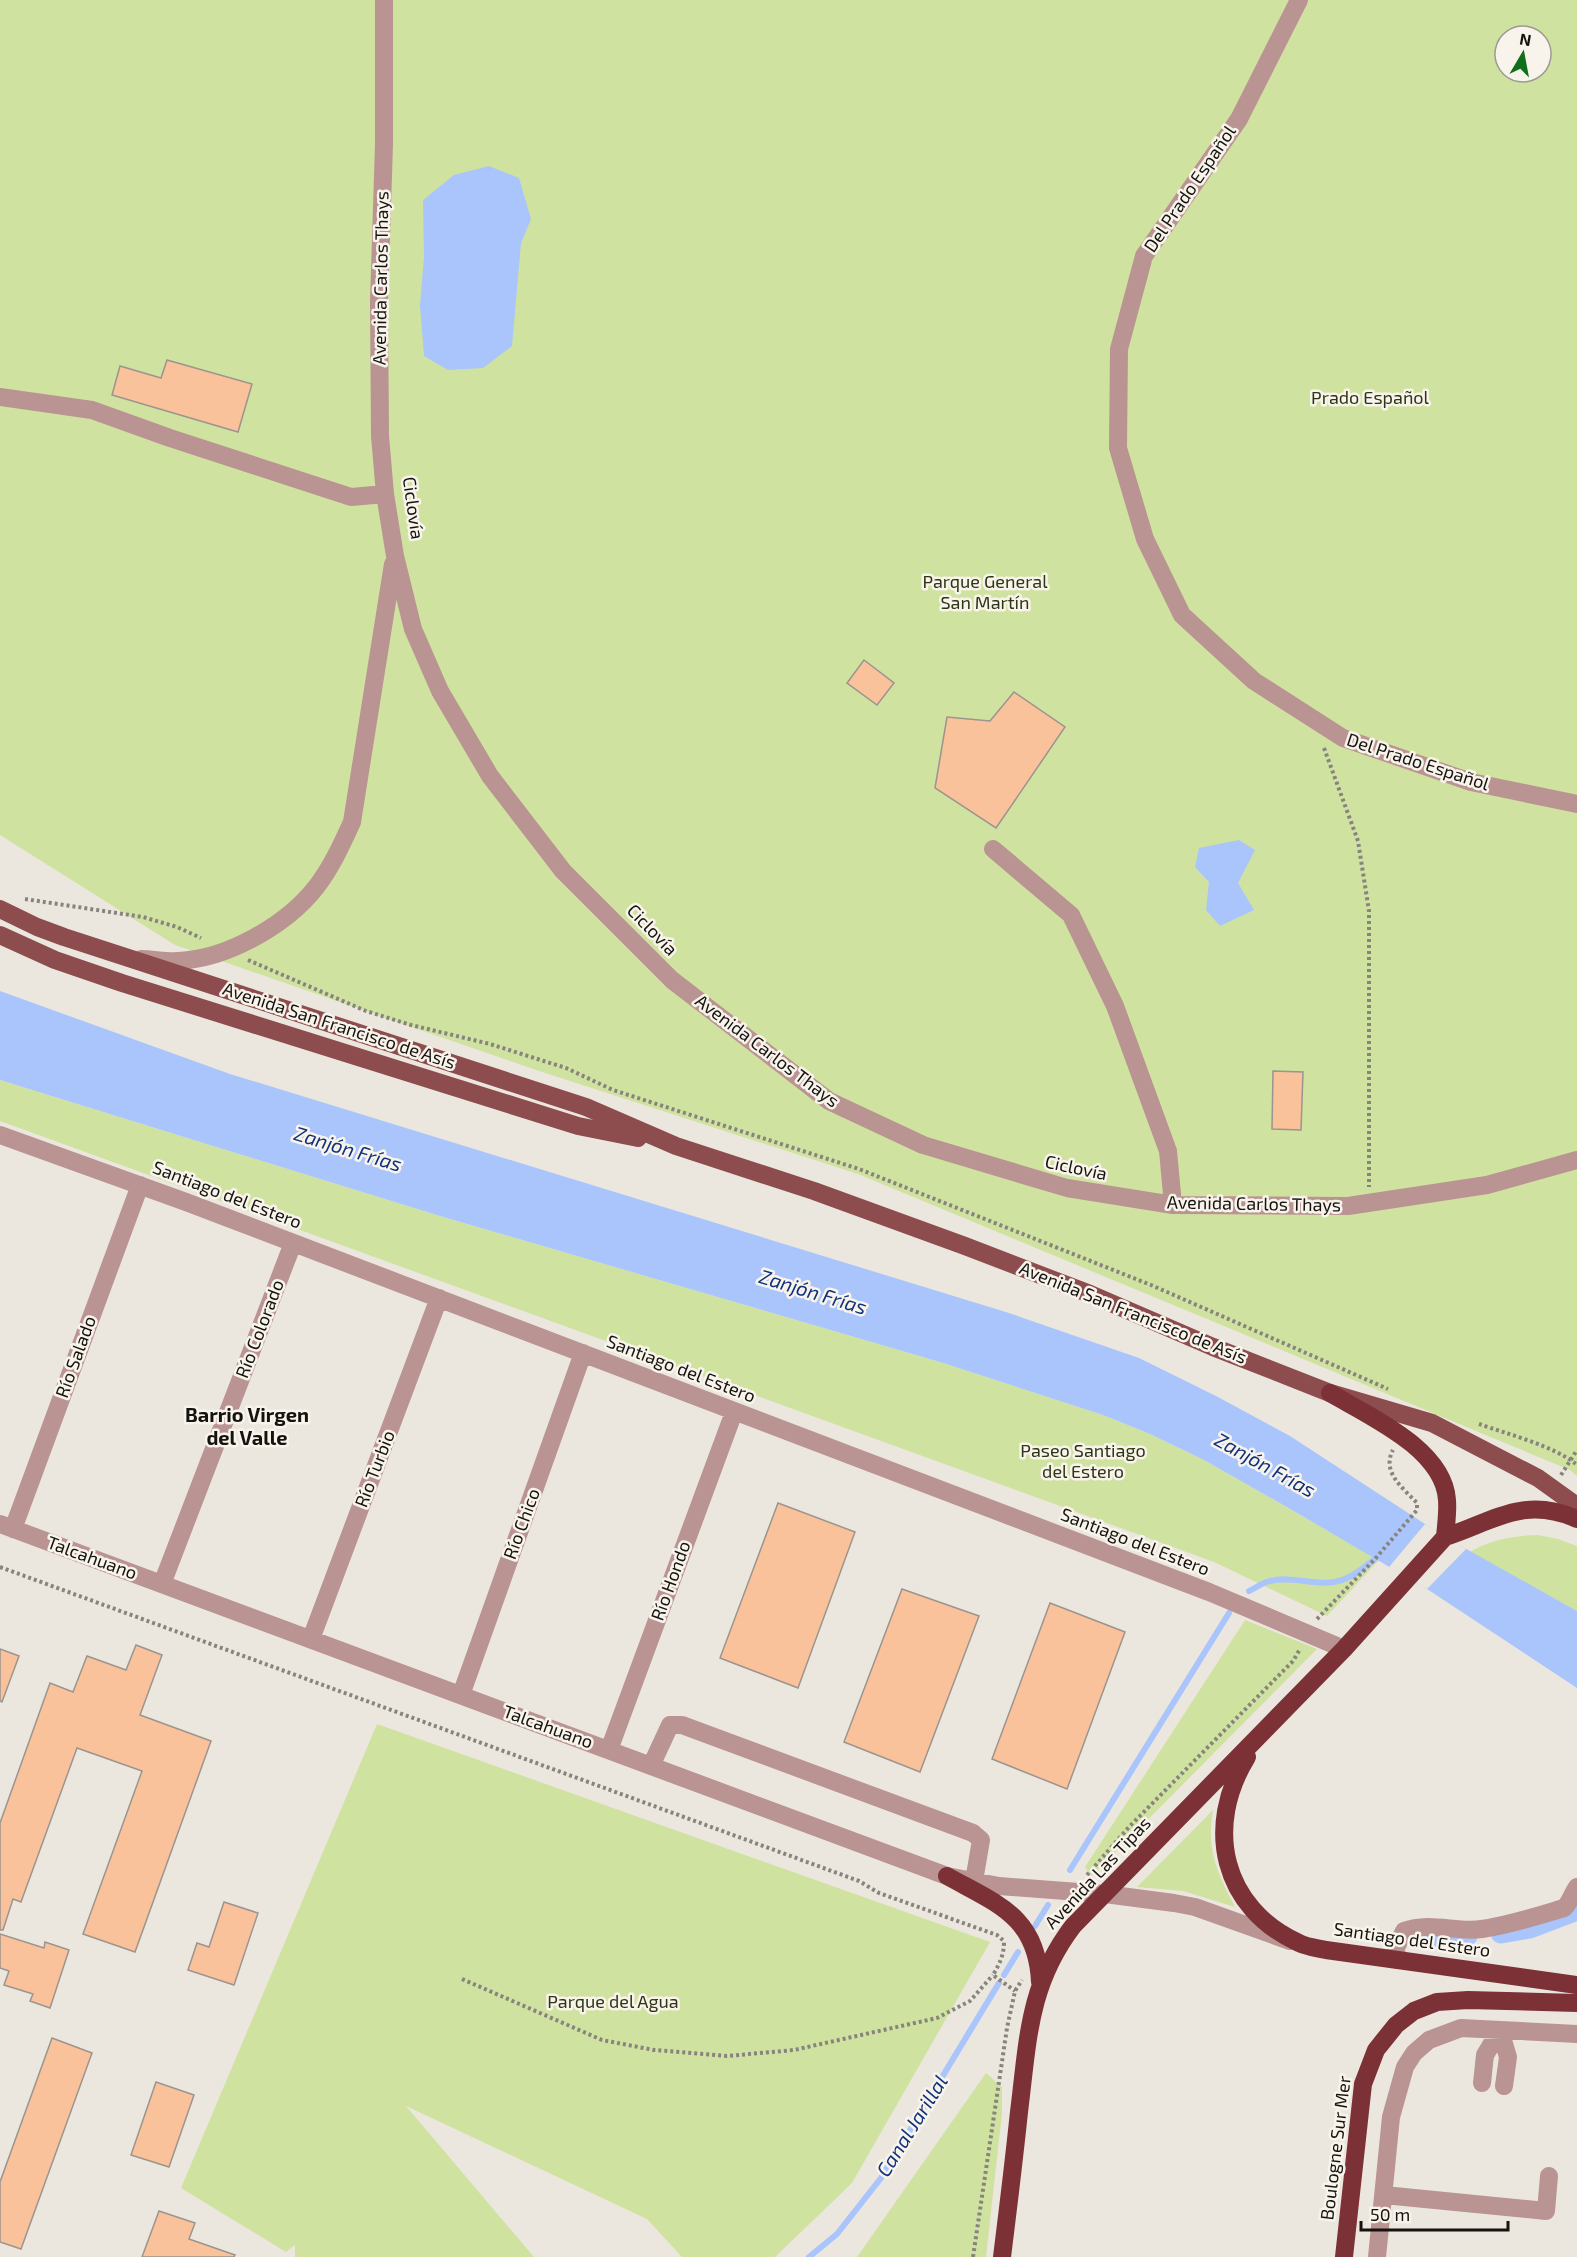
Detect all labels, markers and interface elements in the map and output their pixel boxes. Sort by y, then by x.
north arrow [1493,24,1553,84]
text: N [1518,28,1533,49]
street label: Del Prado Español [1139,120,1240,256]
street label: Avenida Carlos Thays [367,191,393,365]
park label: Prado Español [1311,386,1430,408]
street label: Ciclovía [399,475,429,541]
park label: Parque General San Martín [922,570,1048,613]
street label: Del Prado Español [1344,728,1493,795]
street label: Ciclovía [623,899,682,960]
street label: Avenida San Francisco de Asís [220,977,458,1073]
street label: Avenida Carlos Thays [691,989,844,1111]
water label: Zanjón Frías [292,1120,405,1176]
street label: Ciclovía [1043,1150,1109,1184]
street label: Santiago del Estero [150,1156,305,1233]
street label: Avenida Carlos Thays [1167,1190,1341,1216]
street label: Avenida San Francisco de Asís [1016,1256,1250,1368]
water label: Zanjón Frías [757,1263,870,1319]
street label: Río Colorado [230,1276,288,1381]
street label: Río Salado [50,1313,100,1401]
street label: Santiago del Estero [604,1330,759,1407]
district label: Barrio Virgen del Valle [185,1402,309,1449]
street label: Río Turbio [349,1427,399,1510]
water label: Zanjón Frías [1211,1427,1320,1502]
park label: Paseo Santiago del Estero [1020,1439,1146,1482]
street label: Río Chico [498,1485,544,1562]
street label: Santiago del Estero [1058,1503,1213,1580]
street label: Talcahuano [44,1531,140,1583]
street label: Río Hondo [646,1538,695,1623]
street label: Talcahuano [500,1700,596,1752]
street label: Avenida Las Tipas [1040,1812,1155,1933]
street label: Santiago del Estero [1333,1917,1492,1961]
park label: Parque del Agua [547,1990,679,2012]
water label: Canal Jarillal [870,2070,952,2181]
street label: Boulogne Sur Mer [1315,2074,1355,2221]
scale bar [1361,2194,1508,2232]
text: 50 m [1370,2203,1410,2225]

